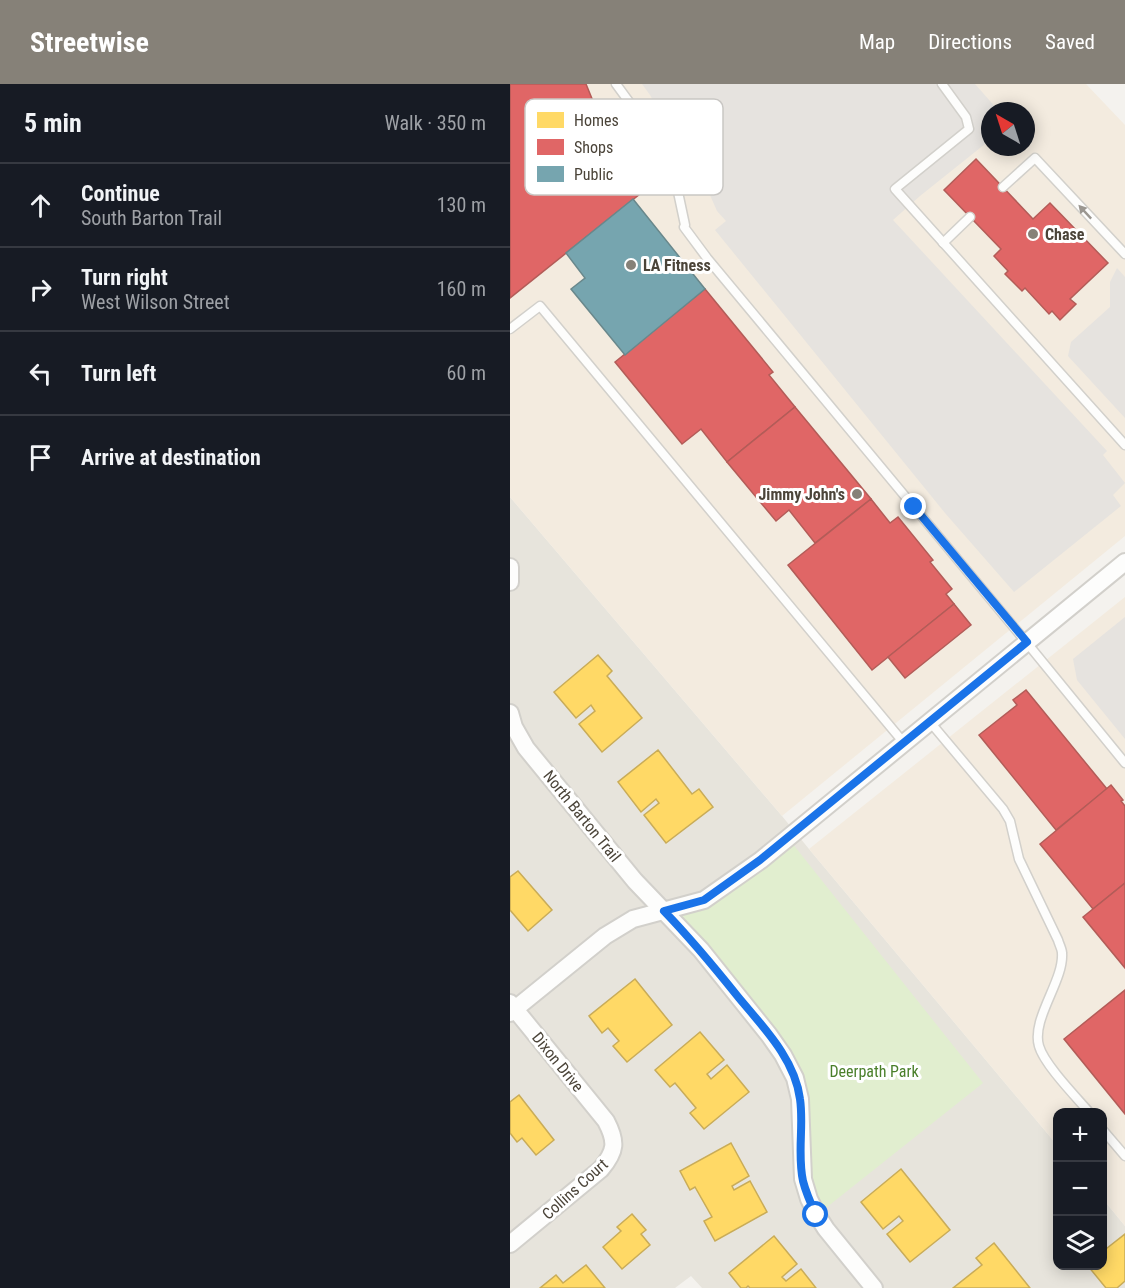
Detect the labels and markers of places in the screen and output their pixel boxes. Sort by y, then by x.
place label: Chase [1045,225,1085,244]
marker: Chase [1026,227,1040,241]
place label: LA Fitness [643,256,711,275]
marker: LA Fitness [624,258,638,272]
place label: Jimmy John's [759,485,845,504]
marker: Jimmy John's [850,487,864,501]

